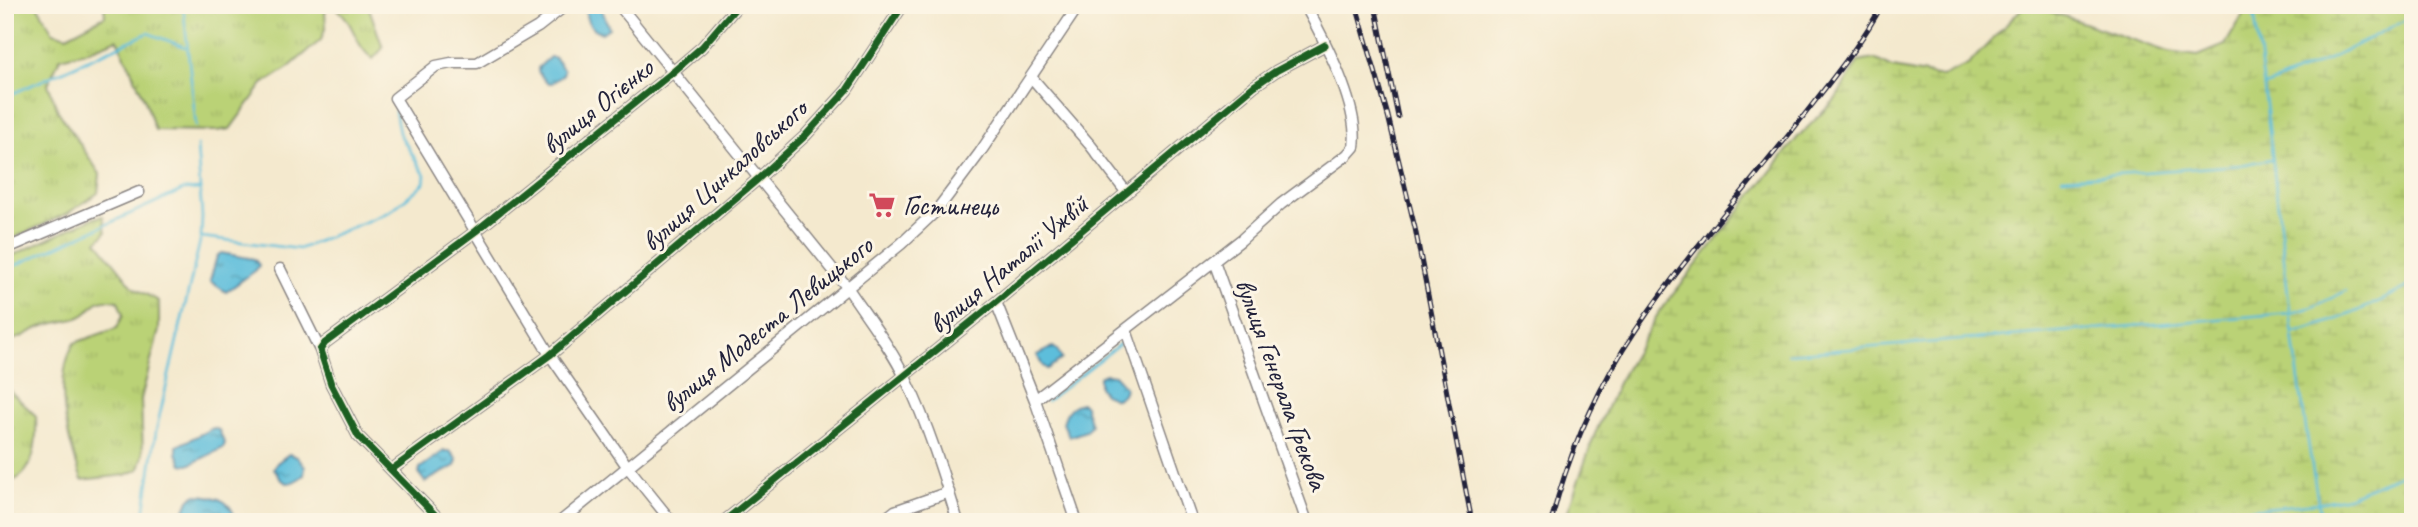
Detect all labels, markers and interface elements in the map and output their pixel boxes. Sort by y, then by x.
street label: вулиця Огієнко [534,49,662,162]
street label: вулиця Цинкаловського [634,89,817,259]
street label: вулиця Наталії Ужвій [921,186,1096,341]
place label: Гостинець [903,188,1000,223]
supermarket icon: Гостинець [867,190,897,220]
street label: вулиця Модеста Левицького [654,227,881,420]
street label: вулиця Генерала Грекова [1227,273,1337,496]

